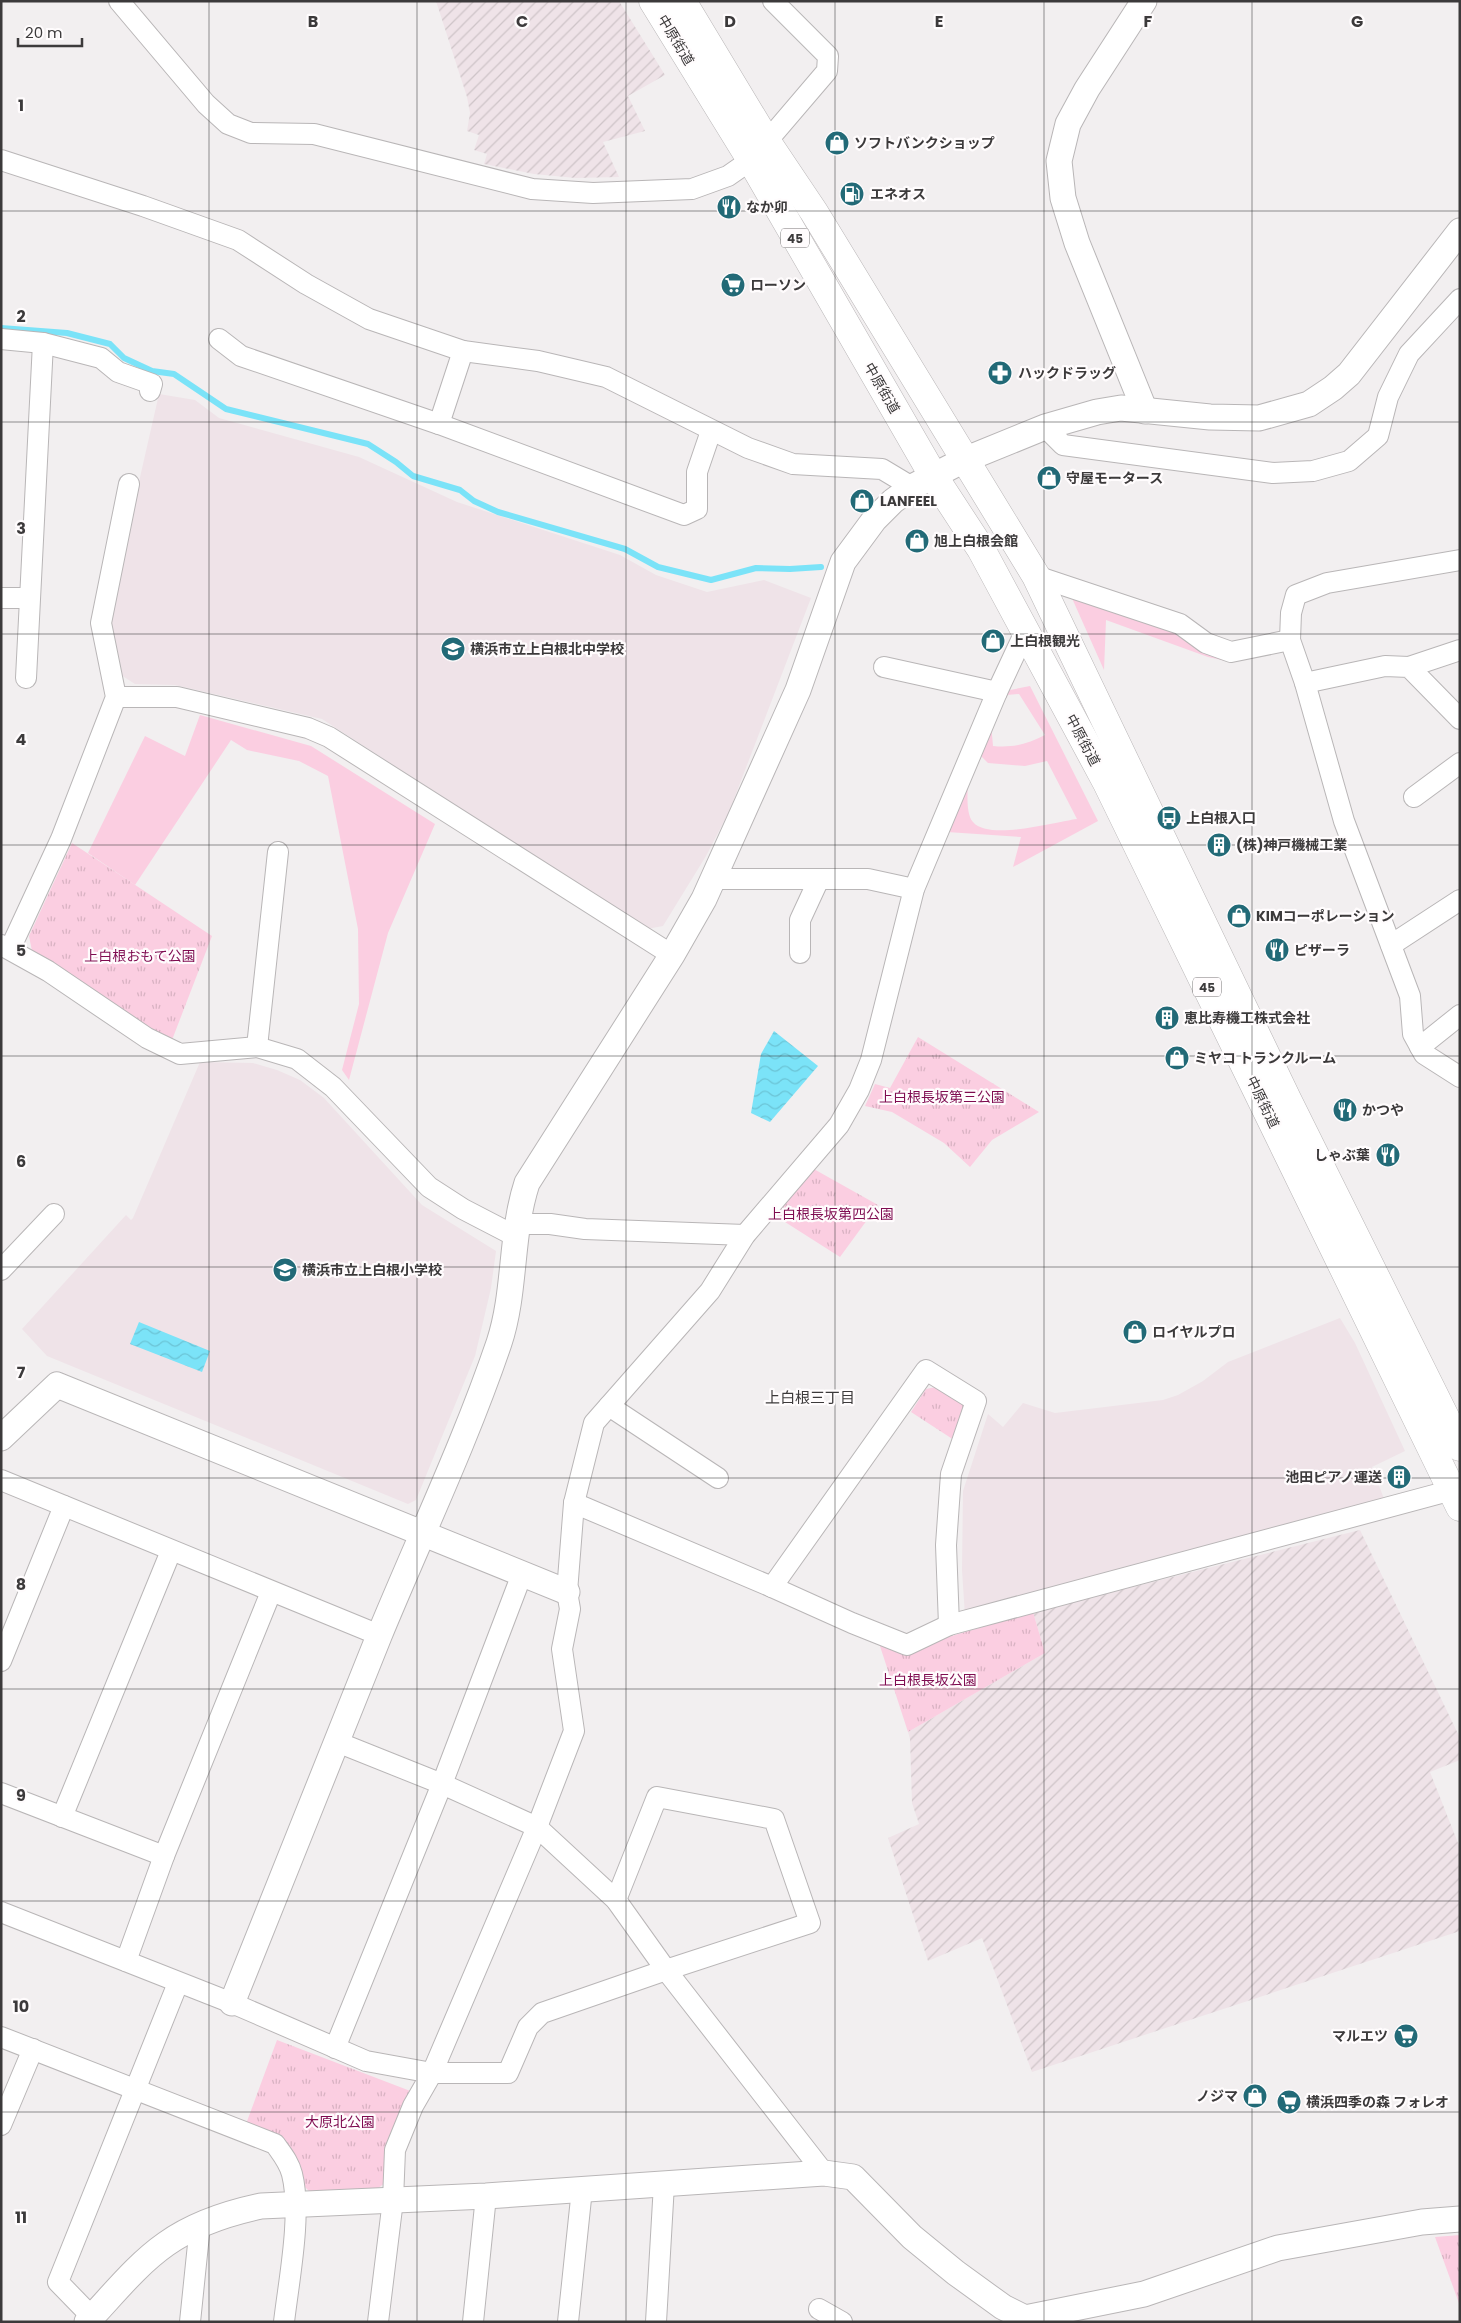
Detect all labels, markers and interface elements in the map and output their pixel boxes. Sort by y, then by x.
text: B [308,10,318,33]
text: C [516,10,528,33]
text: D [724,10,736,33]
text: E [935,10,943,33]
text: F [1144,10,1153,33]
text: G [1351,10,1363,33]
street label: 中原街道 [653,11,699,69]
scale bar [18,15,81,47]
text: 20 m [25,22,63,43]
text: 1 [18,94,24,117]
shop icon: ソフトバンクショップ [824,130,850,156]
place label: ソフトバンクショップ [854,133,995,153]
fuel station icon: エネオス [839,181,865,207]
place label: エネオス [870,184,926,204]
restaurant icon: なか卯 [716,194,742,220]
place label: なか卯 [746,197,788,217]
road number: 45 [781,228,809,248]
supermarket icon: ローソン [720,272,746,298]
place label: ローソン [750,275,806,295]
text: 2 [16,305,26,328]
street label: 中原街道 [859,359,905,417]
pharmacy icon: ハックドラッグ [987,360,1013,386]
place label: ハックドラッグ [1018,363,1116,383]
shop icon: 守屋モータース [1036,465,1062,491]
place label: 守屋モータース [1066,468,1163,488]
shop icon: LANFEEL [849,488,875,514]
place label: LANFEEL [880,491,937,511]
text: 3 [16,517,26,540]
shop icon: 旭上白根会館 [904,528,930,554]
place label: 旭上白根会館 [934,531,1018,551]
shop icon: 上白根観光 [980,628,1006,654]
place label: 上白根観光 [1010,631,1080,651]
school or university icon: 横浜市立上白根北中学校 [440,636,466,662]
place label: 横浜市立上白根北中学校 [470,639,624,659]
street label: 中原街道 [1061,711,1105,769]
text: 4 [16,728,27,751]
bus stop icon: 上白根入口 [1156,805,1182,831]
place label: 上白根入口 [1186,808,1256,828]
building icon: (株)神戸機械工業 [1206,832,1232,858]
place label: (株)神戸機械工業 [1236,835,1347,855]
shop icon: KIMコーポレーション [1226,903,1252,929]
place label: KIMコーポレーション [1256,906,1394,926]
restaurant icon: ピザーラ [1264,937,1290,963]
text: 5 [16,939,26,962]
place label: ピザーラ [1294,940,1350,960]
park label: 上白根おもて公園 [84,946,196,966]
road number: 45 [1193,978,1221,996]
building icon: 恵比寿機工株式会社 [1154,1005,1180,1031]
place label: 恵比寿機工株式会社 [1184,1008,1310,1028]
shop icon: ミヤコ トランクルーム [1164,1045,1190,1071]
place label: ミヤコ トランクルーム [1194,1048,1336,1068]
street label: 中原街道 [1242,1072,1284,1132]
park label: 上白根長坂第三公園 [879,1087,1005,1107]
restaurant icon: かつや [1332,1097,1358,1123]
place label: かつや [1362,1100,1404,1120]
restaurant icon: しゃぶ葉 [1375,1142,1401,1168]
place label: しゃぶ葉 [1314,1145,1370,1165]
text: 6 [16,1150,26,1173]
park label: 上白根長坂第四公園 [768,1204,894,1224]
school or university icon: 横浜市立上白根小学校 [272,1257,298,1283]
place label: 横浜市立上白根小学校 [302,1260,442,1280]
shop icon: ロイヤルプロ [1122,1319,1148,1345]
place label: ロイヤルプロ [1152,1322,1236,1342]
text: 7 [17,1361,26,1384]
district label: 上白根三丁目 [765,1387,855,1408]
building icon: 池田ピアノ運送 [1386,1464,1412,1490]
place label: 池田ピアノ運送 [1285,1467,1382,1487]
text: 8 [16,1573,26,1596]
park label: 上白根長坂公園 [879,1670,977,1690]
text: 9 [16,1784,26,1807]
text: 10 [13,1995,29,2018]
supermarket icon: マルエツ [1393,2023,1419,2049]
place label: マルエツ [1332,2026,1388,2046]
shop icon: ノジマ [1242,2083,1268,2109]
place label: ノジマ [1196,2086,1238,2106]
supermarket icon: 横浜四季の森 フォレオ [1276,2089,1302,2115]
place label: 横浜四季の森 フォレオ [1306,2092,1449,2112]
park label: 大原北公園 [305,2112,375,2132]
text: 11 [15,2206,27,2229]

